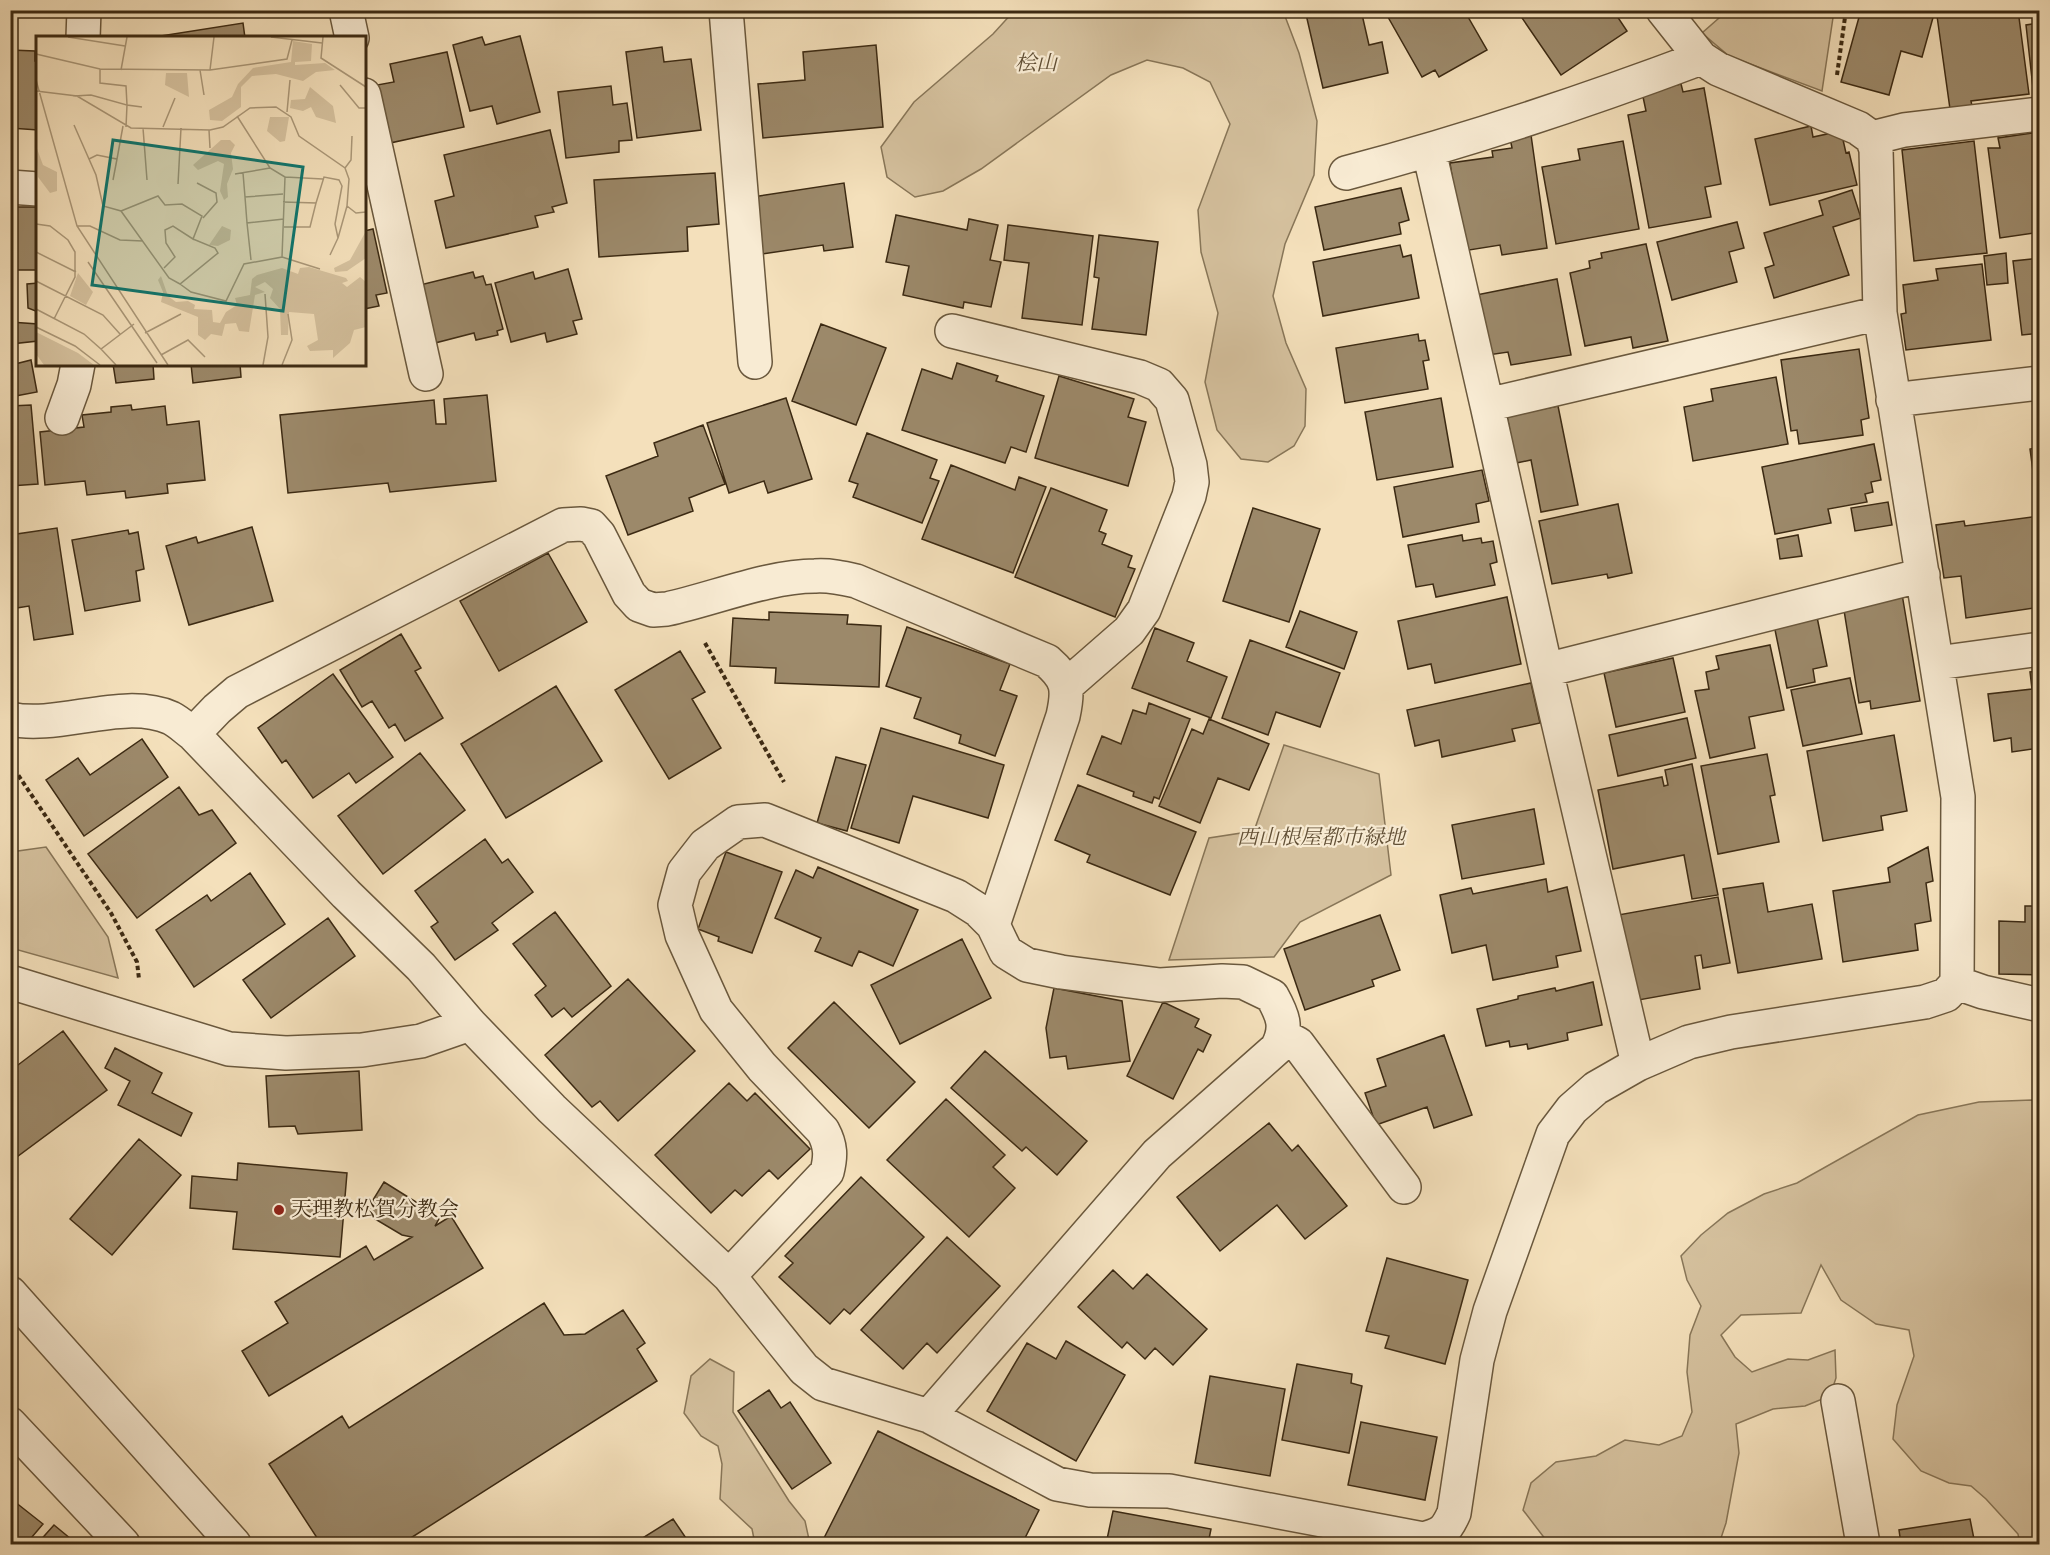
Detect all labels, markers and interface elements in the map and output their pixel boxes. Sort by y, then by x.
inset map [36,36,366,366]
park label: 桧山 [1015,51,1059,77]
park label: 西山根屋都市緑地 [1237,825,1407,851]
place label: 天理教松賀分教会 [291,1197,459,1223]
marker: 天理教松賀分教会 [272,1203,286,1217]

